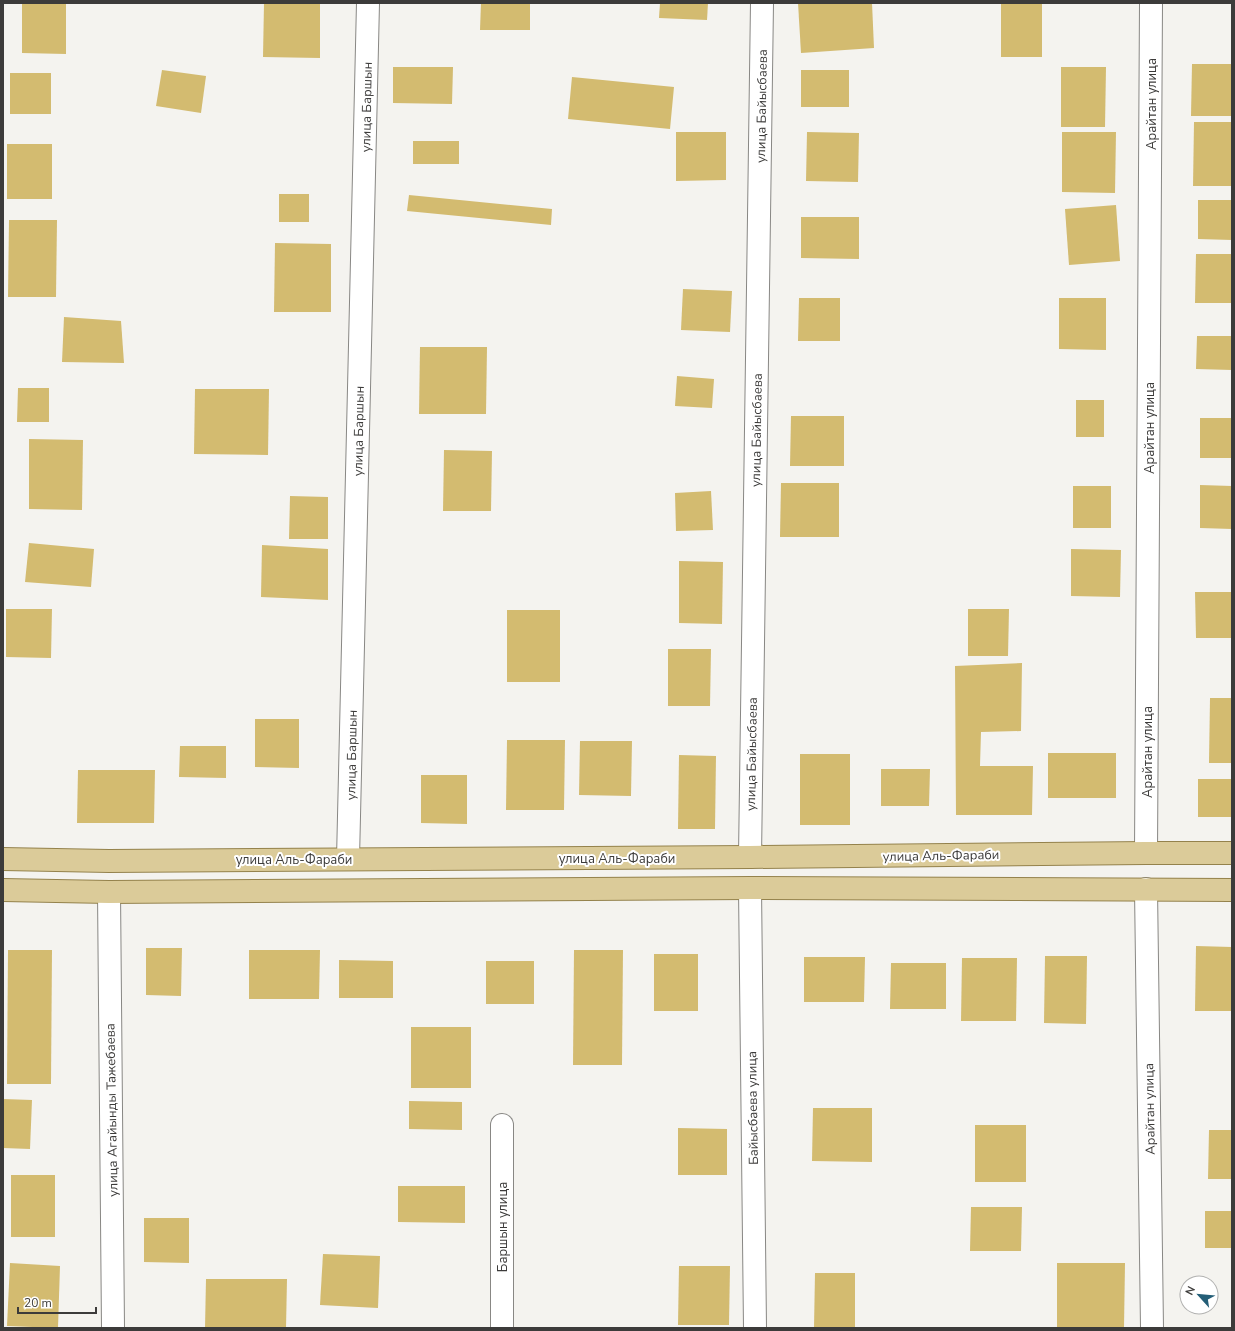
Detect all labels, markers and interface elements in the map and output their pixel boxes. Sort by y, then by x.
street label: улица Байысбаева [752,49,772,163]
street label: Арайтан улица [1143,58,1161,150]
street label: улица Баршын [357,62,377,152]
street label: улица Байысбаева [747,373,767,487]
street label: Арайтан улица [1141,382,1159,474]
street label: улица Баршын [349,386,369,476]
street label: улица Байысбаева [742,697,762,811]
street label: Арайтан улица [1139,706,1157,798]
street label: улица Баршын [342,710,362,800]
street label: улица Аль-Фараби [883,846,1000,866]
street label: улица Аль-Фараби [559,850,675,868]
street label: улица Аль-Фараби [236,851,352,869]
street label: улица Агайынды Тажебаева [101,1023,123,1197]
street label: Байысбаева улица [743,1051,763,1165]
street label: Арайтан улица [1140,1063,1160,1155]
street label: Баршын улица [494,1182,512,1272]
north arrow [1179,1275,1219,1315]
text: N [1182,1284,1199,1298]
scale bar [18,1289,96,1315]
text: 20 m [24,1295,52,1311]

